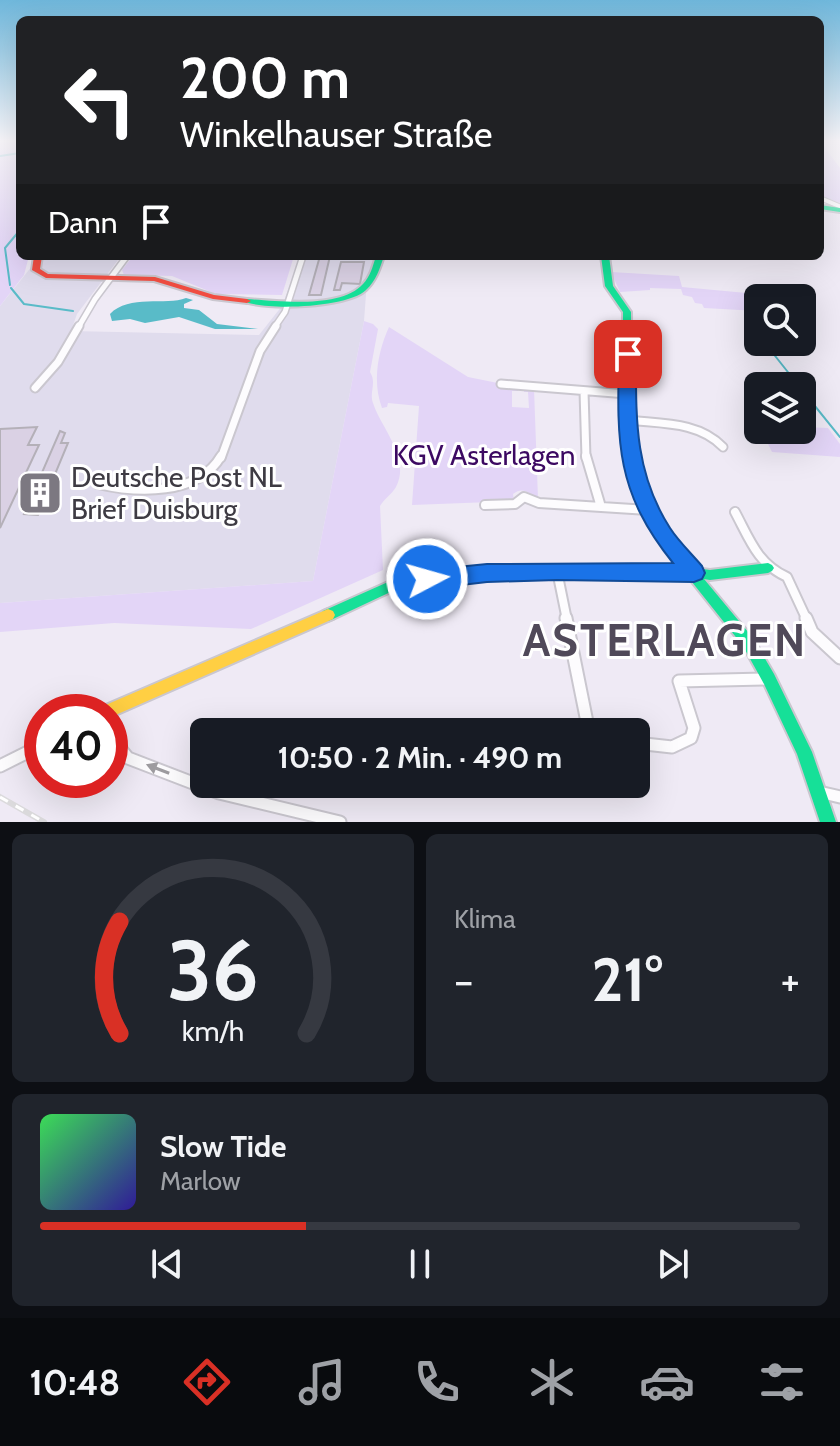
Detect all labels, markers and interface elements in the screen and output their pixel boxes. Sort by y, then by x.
text: 200 m [180,44,350,112]
icon: left [48,48,152,152]
text: Winkelhauser Straße [180,112,492,156]
icon: arrive [134,200,178,244]
text: Dann [48,204,118,241]
map controls [744,284,816,444]
button: search [744,284,816,356]
pin [594,320,662,388]
icon: arrive [606,332,650,376]
button: layers [744,372,816,444]
park label: KGV Asterlagen [393,438,575,472]
place label: Deutsche Post NL Brief Duisburg [71,460,282,526]
building icon: Deutsche Post NL Brief Duisburg [16,469,64,517]
position arrow [385,537,469,621]
district label: ASTERLAGEN [523,614,807,667]
speed limit sign: 40 [24,694,128,798]
text: 10:50 · 2 Min. · 490 m [278,739,562,776]
one-way arrow [146,762,170,775]
text: Klima [454,903,516,935]
text: 36 [167,920,259,1021]
text: 21° [591,943,663,1016]
text: − [454,954,473,1007]
text: + [781,954,800,1007]
text: km/h [182,1013,244,1048]
text: Slow Tide [160,1128,287,1165]
text: Marlow [160,1165,241,1197]
icon: previous [145,1242,189,1286]
icon: pause [398,1242,442,1286]
icon: next [651,1242,695,1286]
icon: directions [179,1354,235,1410]
icon: music [294,1354,350,1410]
icon: phone [409,1354,465,1410]
icon: climate [524,1354,580,1410]
icon: car [639,1354,695,1410]
icon: filters [754,1354,810,1410]
text: 10:48 [30,1360,120,1404]

